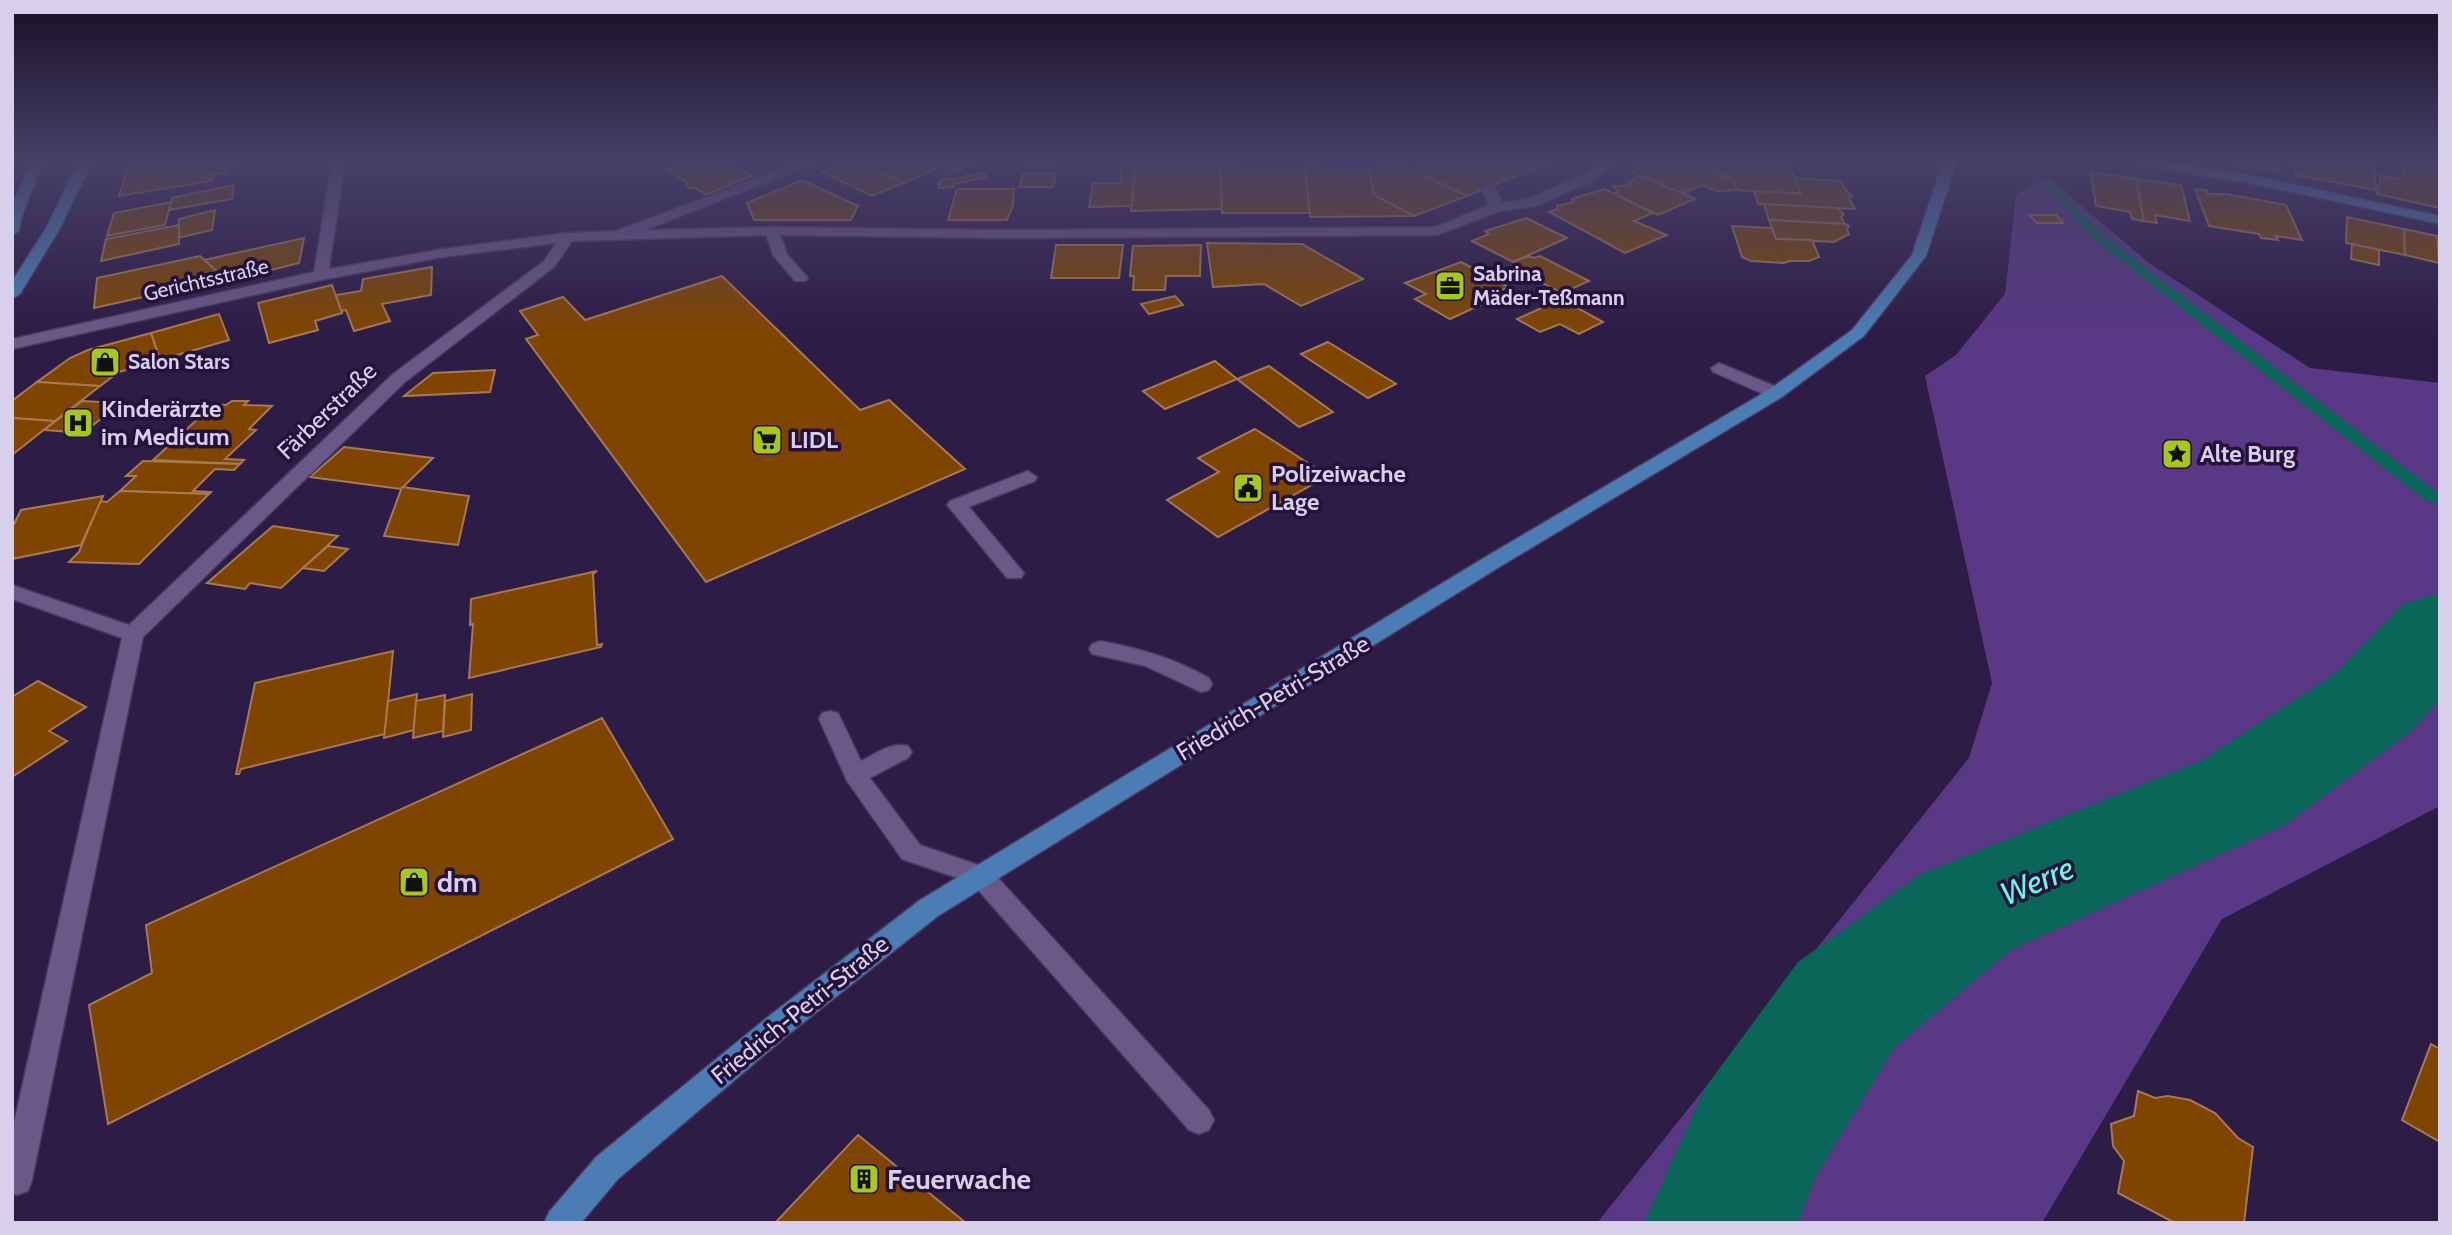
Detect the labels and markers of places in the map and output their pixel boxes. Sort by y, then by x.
place label: Sabrina Mäder-Teßmann [1473,261,1625,310]
office icon: Sabrina Mäder-Teßmann [1433,269,1467,303]
shop icon: Salon Stars [88,345,122,379]
place label: Salon Stars [128,349,230,374]
place label: Kinderärzte im Medicum [101,394,230,451]
hospital icon: Kinderärzte im Medicum [61,406,95,440]
supermarket icon: LIDL [750,423,784,457]
place label: LIDL [790,425,838,454]
place icon: Alte Burg [2160,437,2194,471]
place label: Alte Burg [2200,439,2295,468]
place label: Polizeiwache Lage [1271,459,1406,516]
public building icon: Polizeiwache Lage [1231,471,1265,505]
shop icon: dm [397,865,431,899]
place label: dm [437,865,477,899]
building icon: Feuerwache [847,1162,881,1196]
place label: Feuerwache [887,1162,1031,1196]

